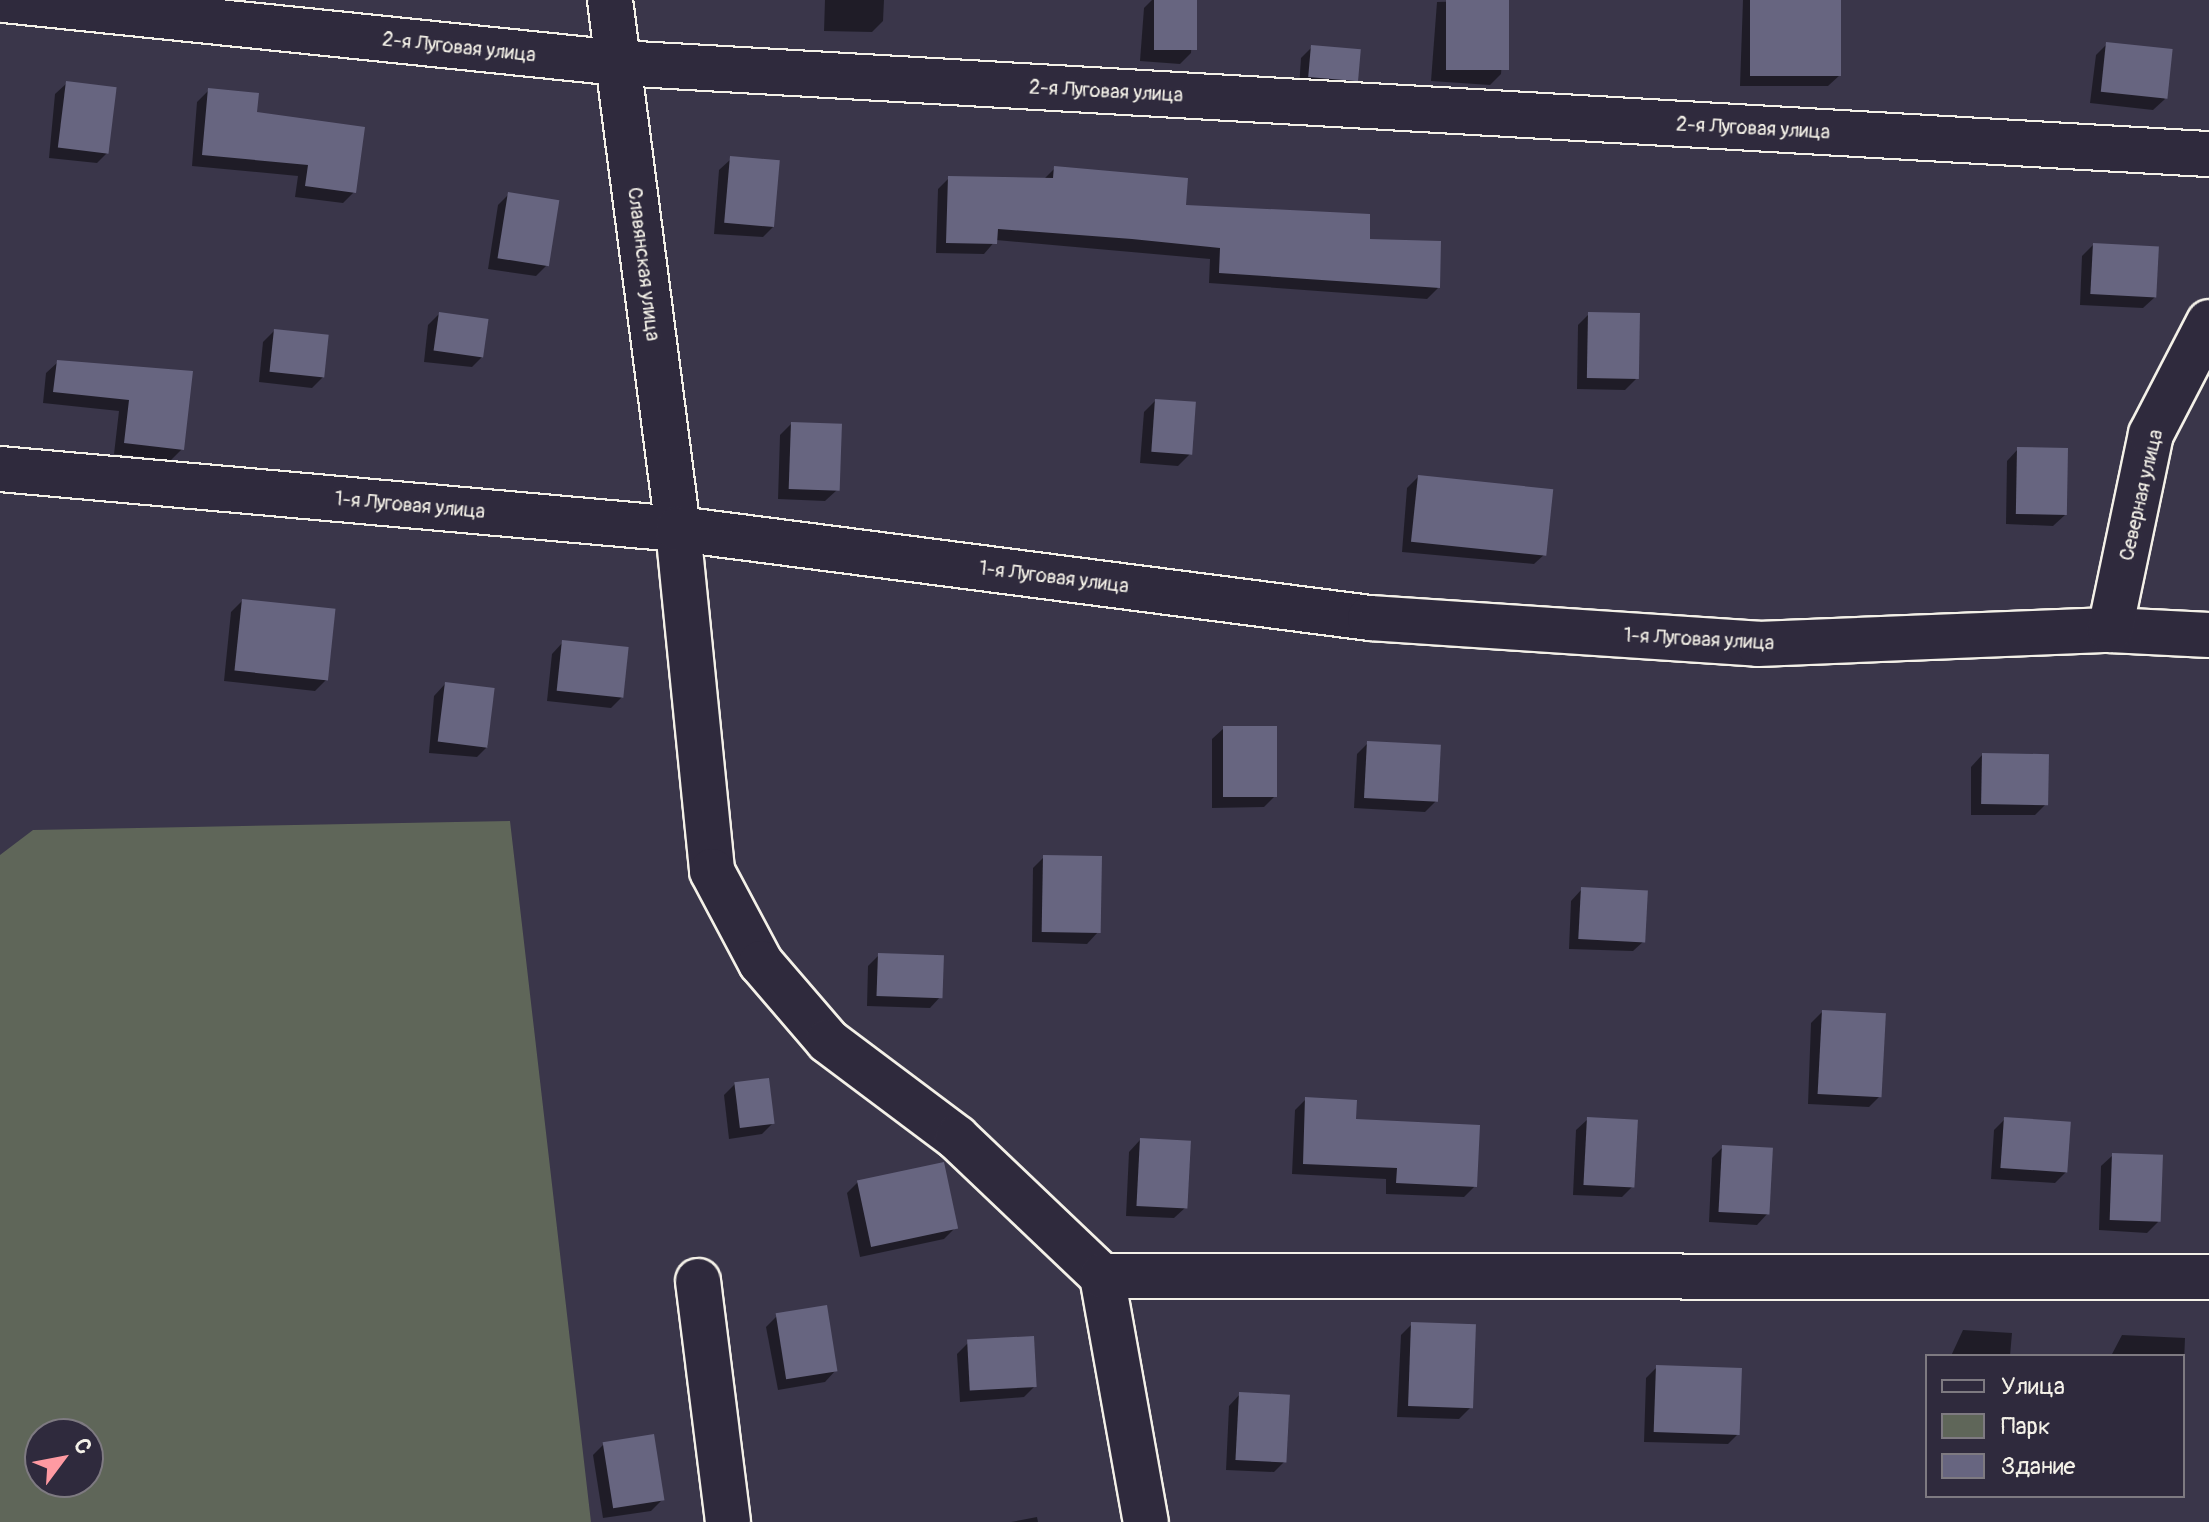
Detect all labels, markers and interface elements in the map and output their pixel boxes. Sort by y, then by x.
street label: 2-я Луговая улица [381,27,537,67]
street label: 2-я Луговая улица [1028,75,1184,107]
street label: 2-я Луговая улица [1675,112,1831,144]
street label: Славянская улица [623,186,665,342]
street label: Северная улица [2114,427,2168,563]
street label: 1-я Луговая улица [334,486,486,524]
street label: 1-я Луговая улица [978,556,1130,598]
street label: 1-я Луговая улица [1623,623,1775,655]
legend [1925,1354,2185,1498]
text: Улица [2001,1372,2065,1401]
text: Парк [2001,1412,2050,1441]
north arrow [24,1418,104,1498]
text: С [67,1433,98,1460]
text: Здание [2001,1452,2075,1481]

